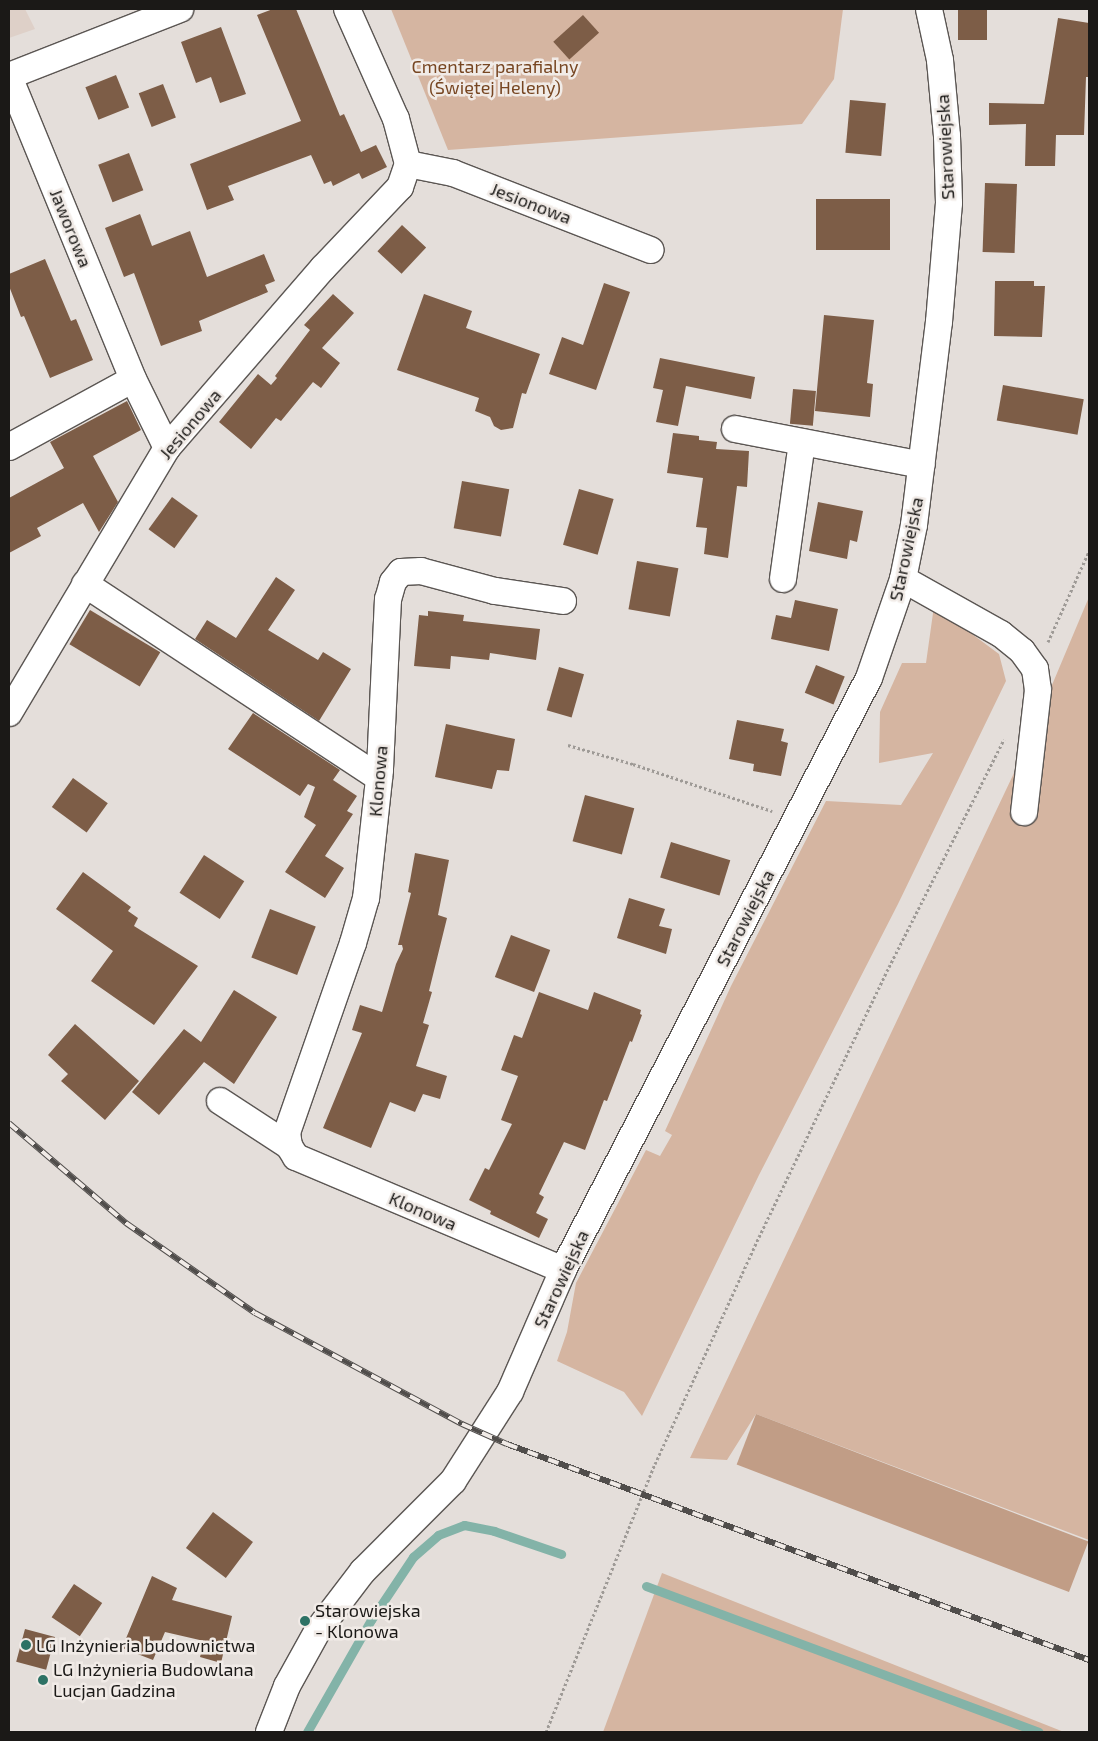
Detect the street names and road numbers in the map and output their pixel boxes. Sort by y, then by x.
street label: Starowiejska [931,94,959,200]
street label: Jesionowa [487,178,575,228]
street label: Jaworowa [45,186,97,270]
street label: Jesionowa [154,385,226,463]
street label: Starowiejska [884,495,928,603]
street label: Klonowa [364,744,392,818]
street label: Starowiejska [711,866,779,970]
street label: Klonowa [386,1187,460,1235]
street label: Starowiejska [529,1227,593,1331]

